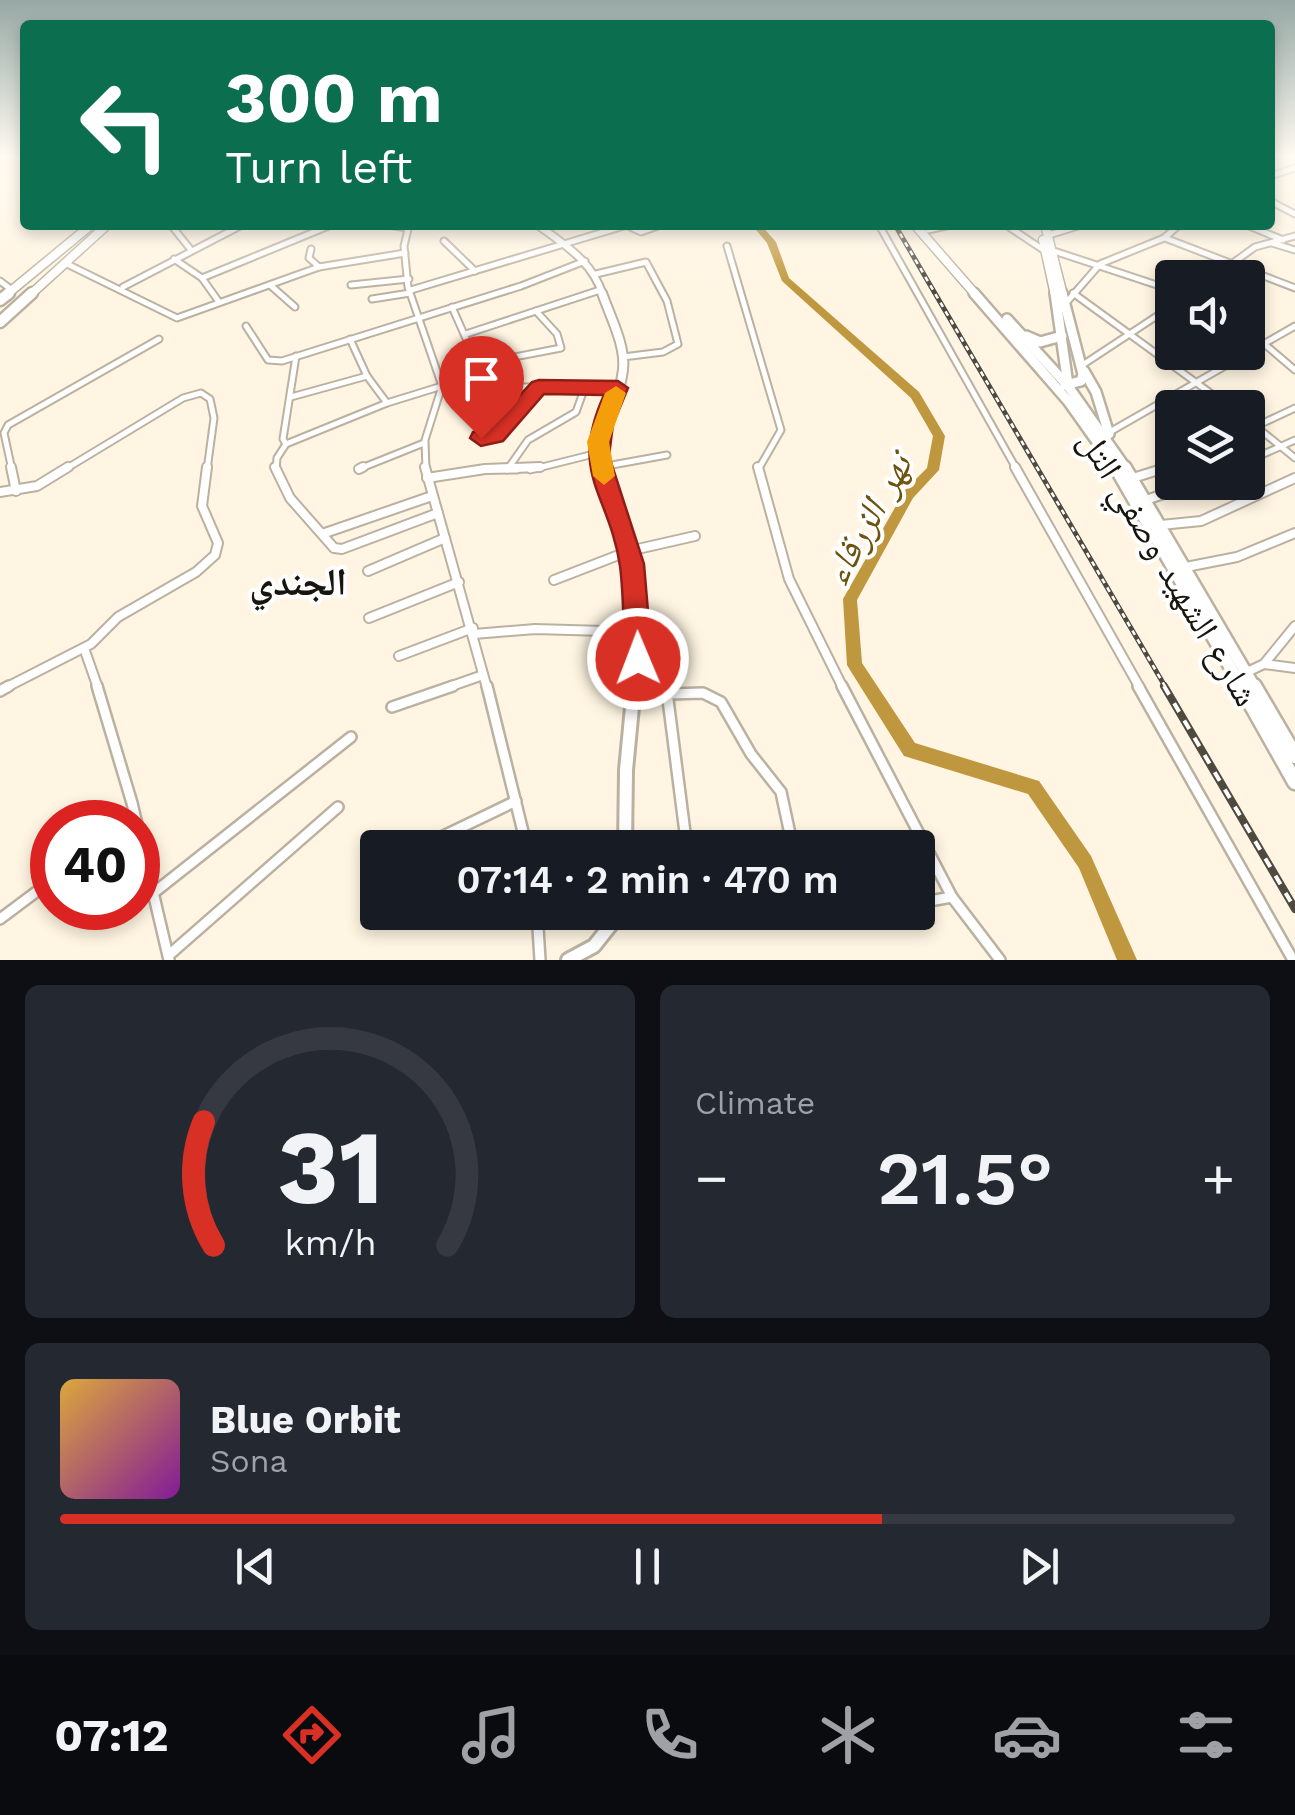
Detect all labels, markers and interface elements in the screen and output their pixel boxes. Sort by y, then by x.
text: 300 m [225,57,443,139]
icon: left [60,60,190,190]
text: Turn left [225,141,412,194]
map controls [1155,260,1265,500]
button: sound [1155,260,1265,370]
pin [439,336,524,439]
icon: arrive [454,351,509,406]
button: layers [1155,390,1265,500]
street label: شارع الشهيد وصفي التل [1064,422,1268,717]
water label: نهر الزرقاء [813,442,923,592]
district label: الجندي [249,560,347,611]
position arrow [586,607,690,711]
speed limit sign: 40 [30,800,160,930]
text: 07:14 · 2 min · 470 m [456,858,839,902]
text: Climate [695,1084,815,1122]
text: 31 [277,1106,383,1228]
text: 21.5° [877,1134,1053,1222]
text: − [695,1146,728,1210]
text: + [1202,1146,1235,1210]
text: km/h [284,1222,376,1264]
text: Blue Orbit [210,1398,401,1442]
text: Sona [210,1442,288,1480]
icon: previous [228,1539,283,1594]
icon: pause [620,1539,675,1594]
icon: next [1012,1539,1067,1594]
icon: directions [277,1700,347,1770]
icon: music [456,1700,526,1770]
icon: phone [635,1700,705,1770]
icon: climate [813,1700,883,1770]
icon: car [992,1700,1062,1770]
icon: filters [1171,1700,1241,1770]
text: 07:12 [54,1709,169,1762]

